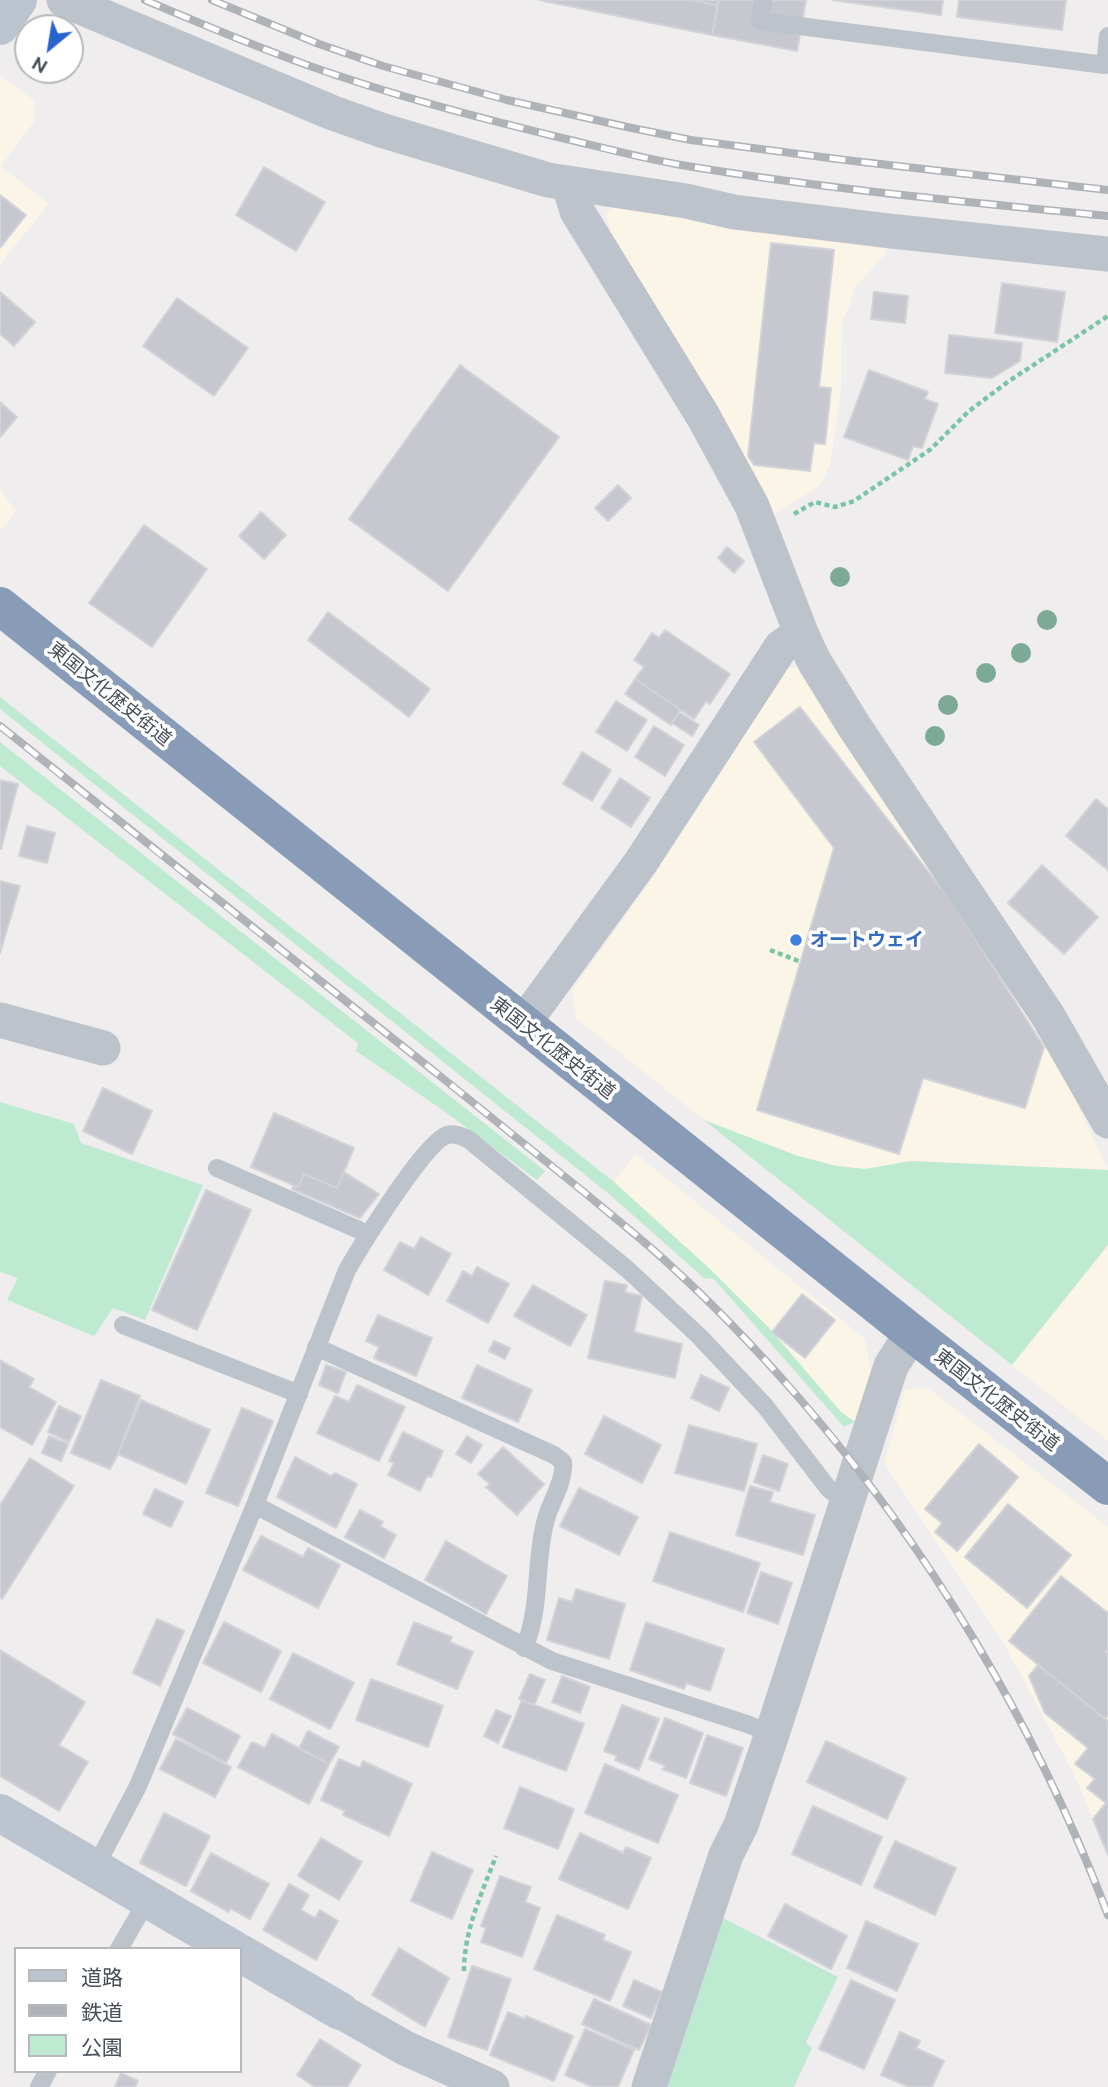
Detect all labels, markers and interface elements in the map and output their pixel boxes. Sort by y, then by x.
north arrow [14,14,84,84]
text: N [28,52,51,79]
street label: 東国文化歴史街道 [44,637,176,751]
place label: オートウェイ [810,929,924,951]
marker: オートウェイ [788,932,804,948]
street label: 東国文化歴史街道 [486,992,620,1104]
street label: 東国文化歴史街道 [930,1344,1064,1456]
legend [14,1947,242,2073]
text: 道路 [81,1965,123,1989]
text: 鉄道 [81,2000,123,2024]
text: 公園 [81,2035,123,2059]

